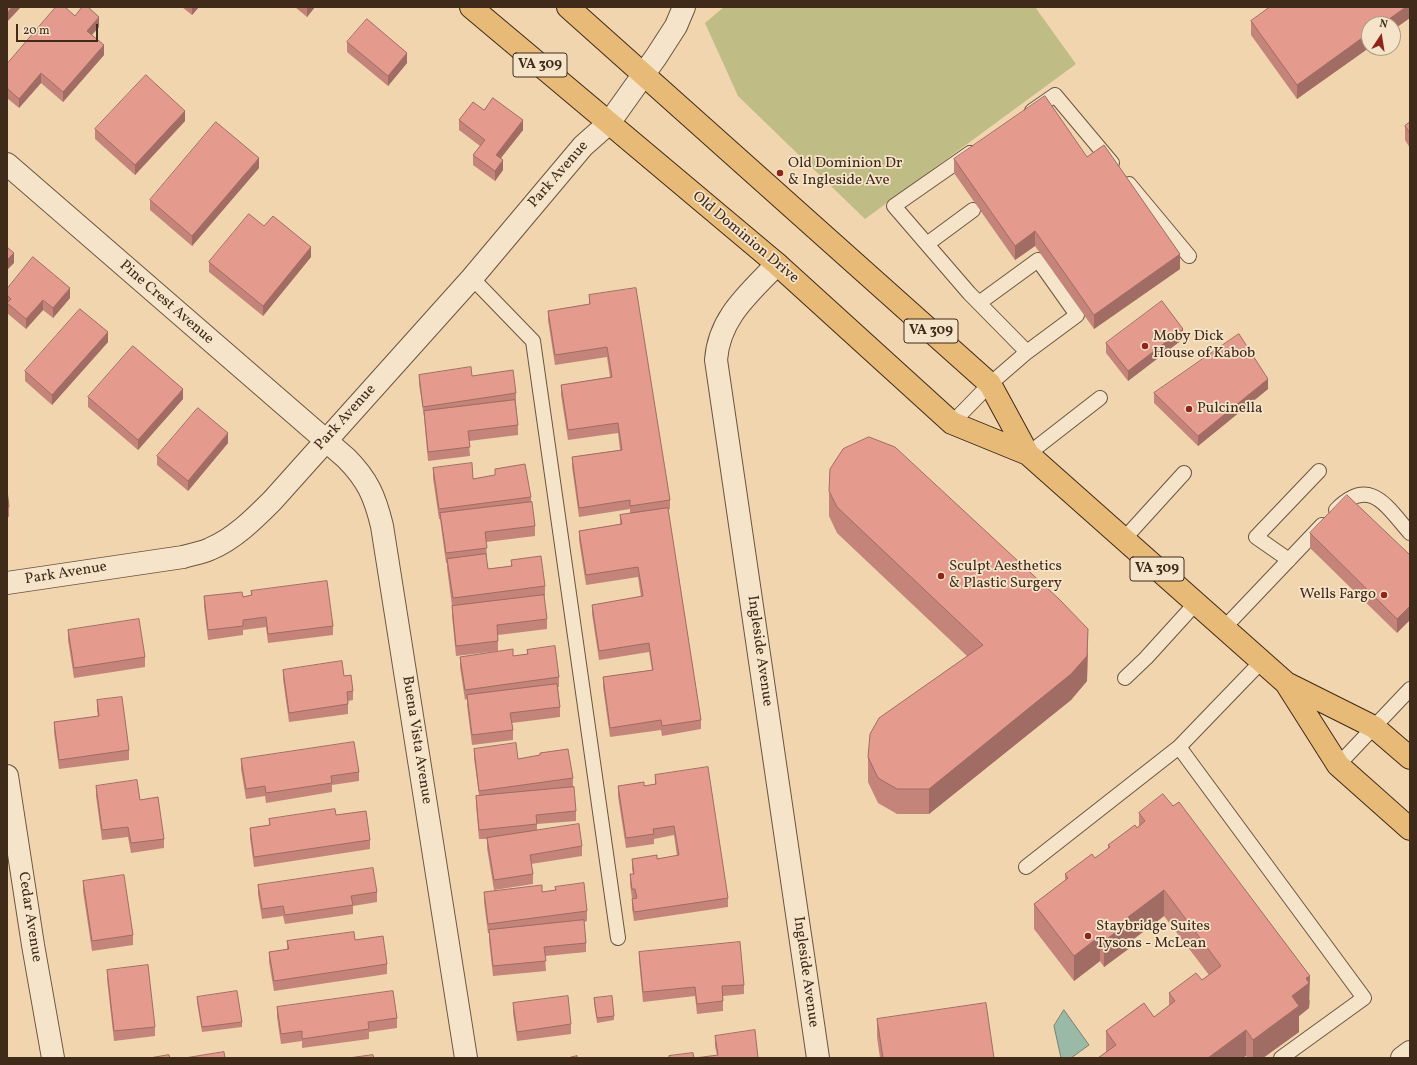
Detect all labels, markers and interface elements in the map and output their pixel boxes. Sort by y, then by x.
scale bar [18,16,100,42]
north arrow [1361,16,1401,56]
text: N [1378,17,1389,33]
text: 20 m [23,23,50,39]
road number: VA 309 [513,53,567,77]
street label: Park Avenue [525,138,593,212]
place label: Old Dominion Dr & Ingleside Ave [788,155,902,190]
marker: Old Dominion Dr & Ingleside Ave [775,168,785,178]
street label: Old Dominion Drive [688,188,802,288]
street label: Pine Crest Avenue [115,257,217,349]
road number: VA 309 [904,319,958,343]
place label: Moby Dick House of Kabob [1153,328,1255,363]
marker: Moby Dick House of Kabob [1140,341,1150,351]
street label: Park Avenue [312,381,380,455]
place label: Pulcinella [1197,400,1262,418]
marker: Pulcinella [1184,404,1194,414]
road number: VA 309 [1130,557,1184,581]
place label: Sculpt Aesthetics & Plastic Surgery [949,558,1062,593]
street label: Park Avenue [24,559,108,589]
marker: Sculpt Aesthetics & Plastic Surgery [936,571,946,581]
place label: Wells Fargo [1300,586,1376,604]
marker: Wells Fargo [1379,590,1389,600]
street label: Ingleside Avenue [742,594,776,708]
street label: Buena Vista Avenue [397,675,435,805]
street label: Cedar Avenue [13,871,45,963]
street label: Ingleside Avenue [788,915,822,1029]
place label: Staybridge Suites Tysons - McLean [1096,918,1210,953]
marker: Staybridge Suites Tysons - McLean [1083,931,1093,941]

